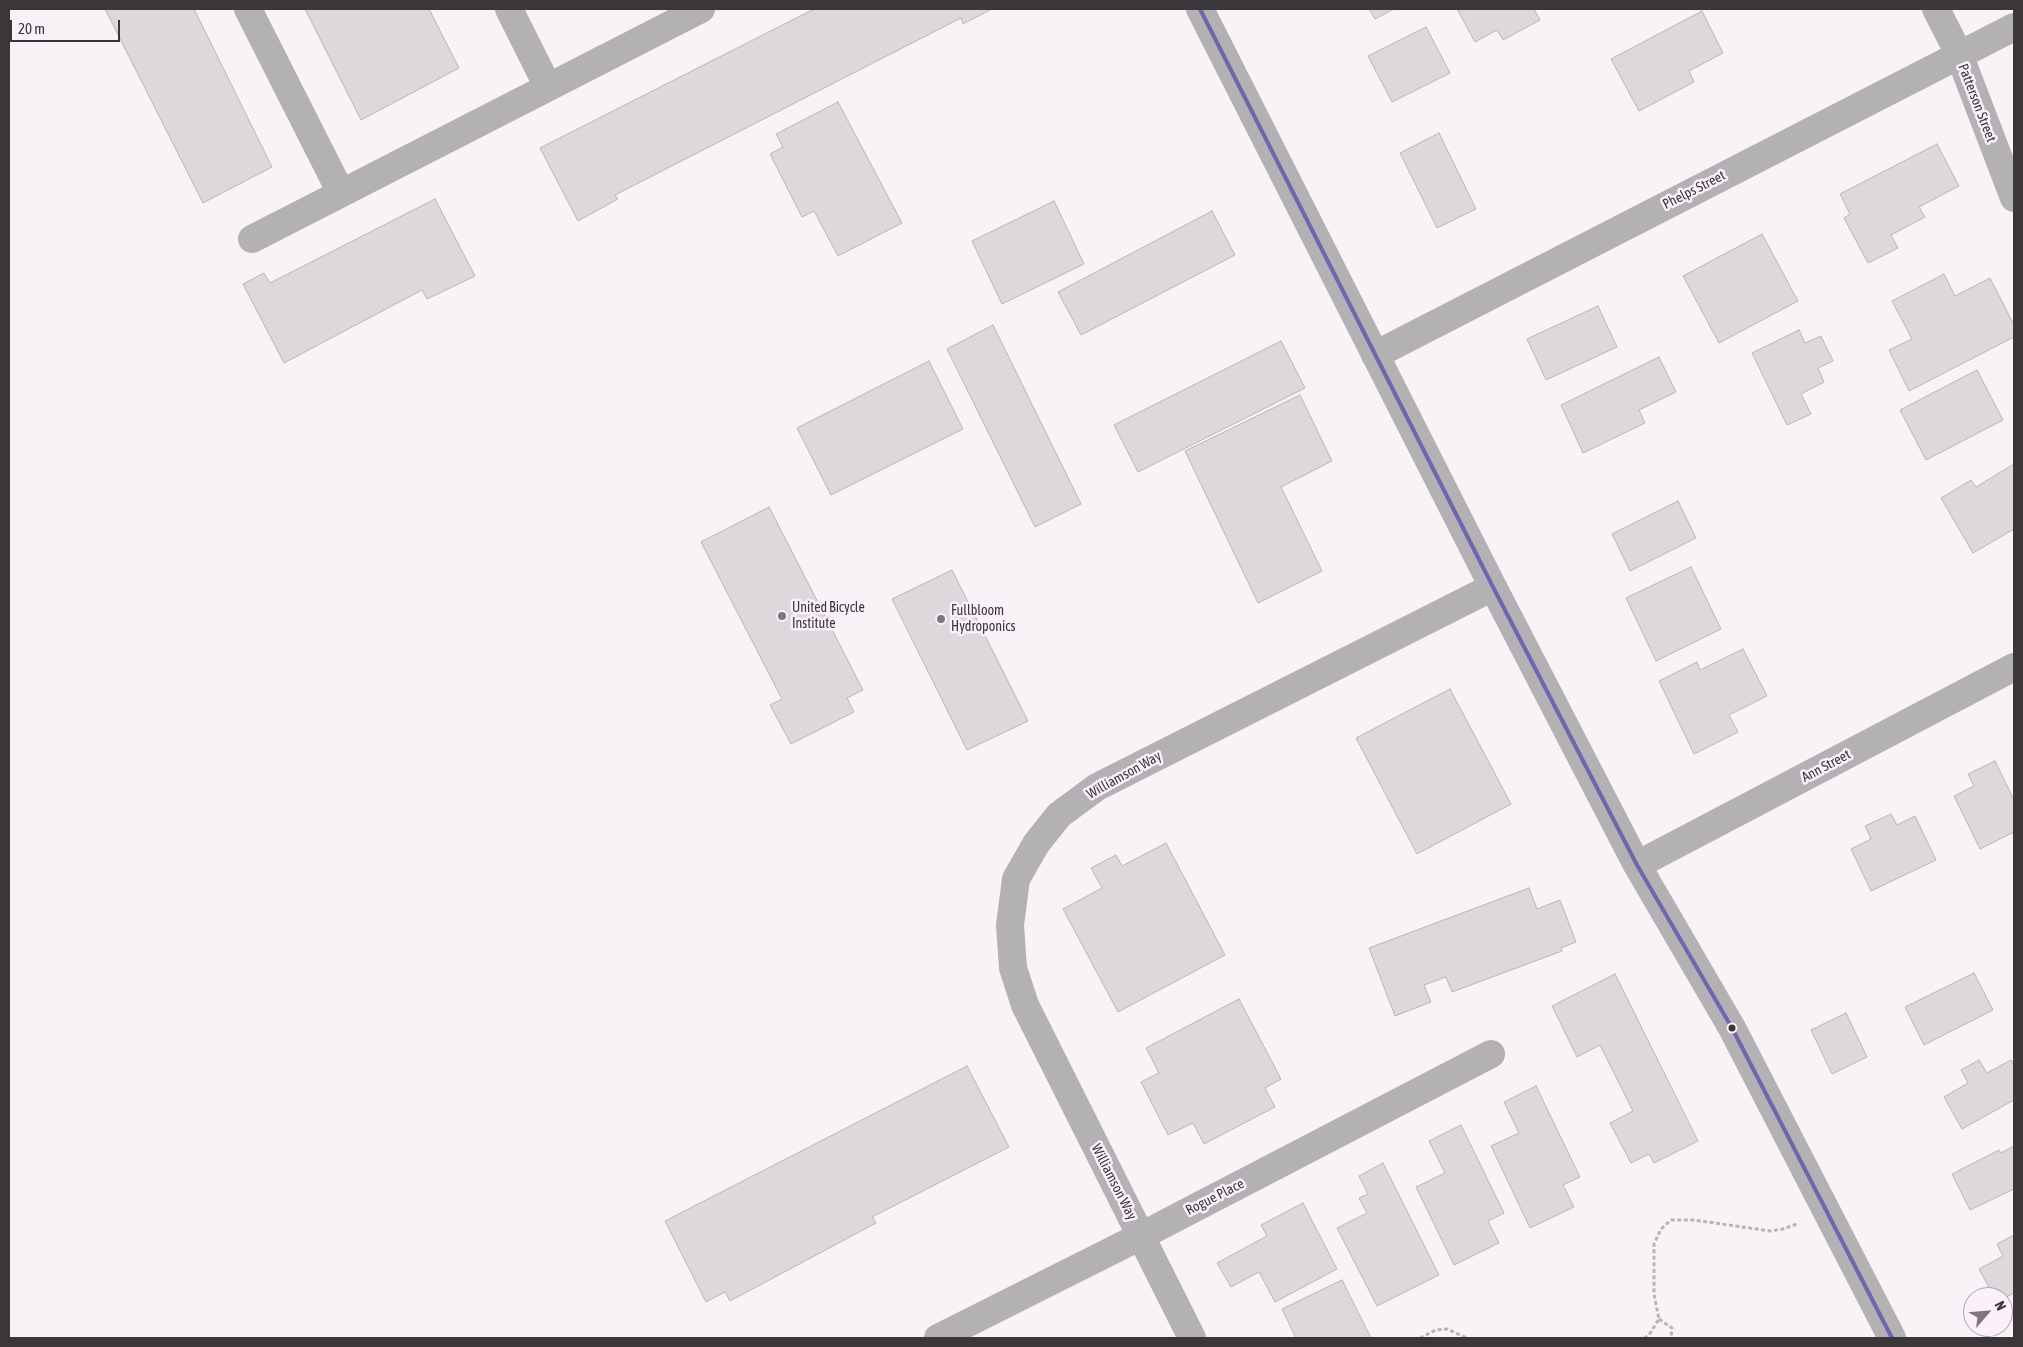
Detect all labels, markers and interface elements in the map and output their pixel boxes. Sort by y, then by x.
scale bar [12,10,122,42]
text: 20 m [18,20,45,37]
street label: Patterson Street [1954,62,2000,144]
street label: Phelps Street [1660,167,1728,213]
place label: United Bicycle Institute [792,600,865,632]
place label: Fullbloom Hydroponics [951,603,1015,636]
marker: United Bicycle Institute [776,610,788,622]
marker: Fullbloom Hydroponics [935,613,947,625]
street label: Ann Street [1799,746,1853,786]
street label: Williamson Way [1084,748,1164,802]
unlabelled marker [1727,1023,1737,1033]
street label: Williamson Way [1088,1141,1140,1223]
street label: Rogue Place [1183,1175,1247,1219]
north arrow [1963,1287,2013,1337]
text: N [1991,1298,2009,1313]

